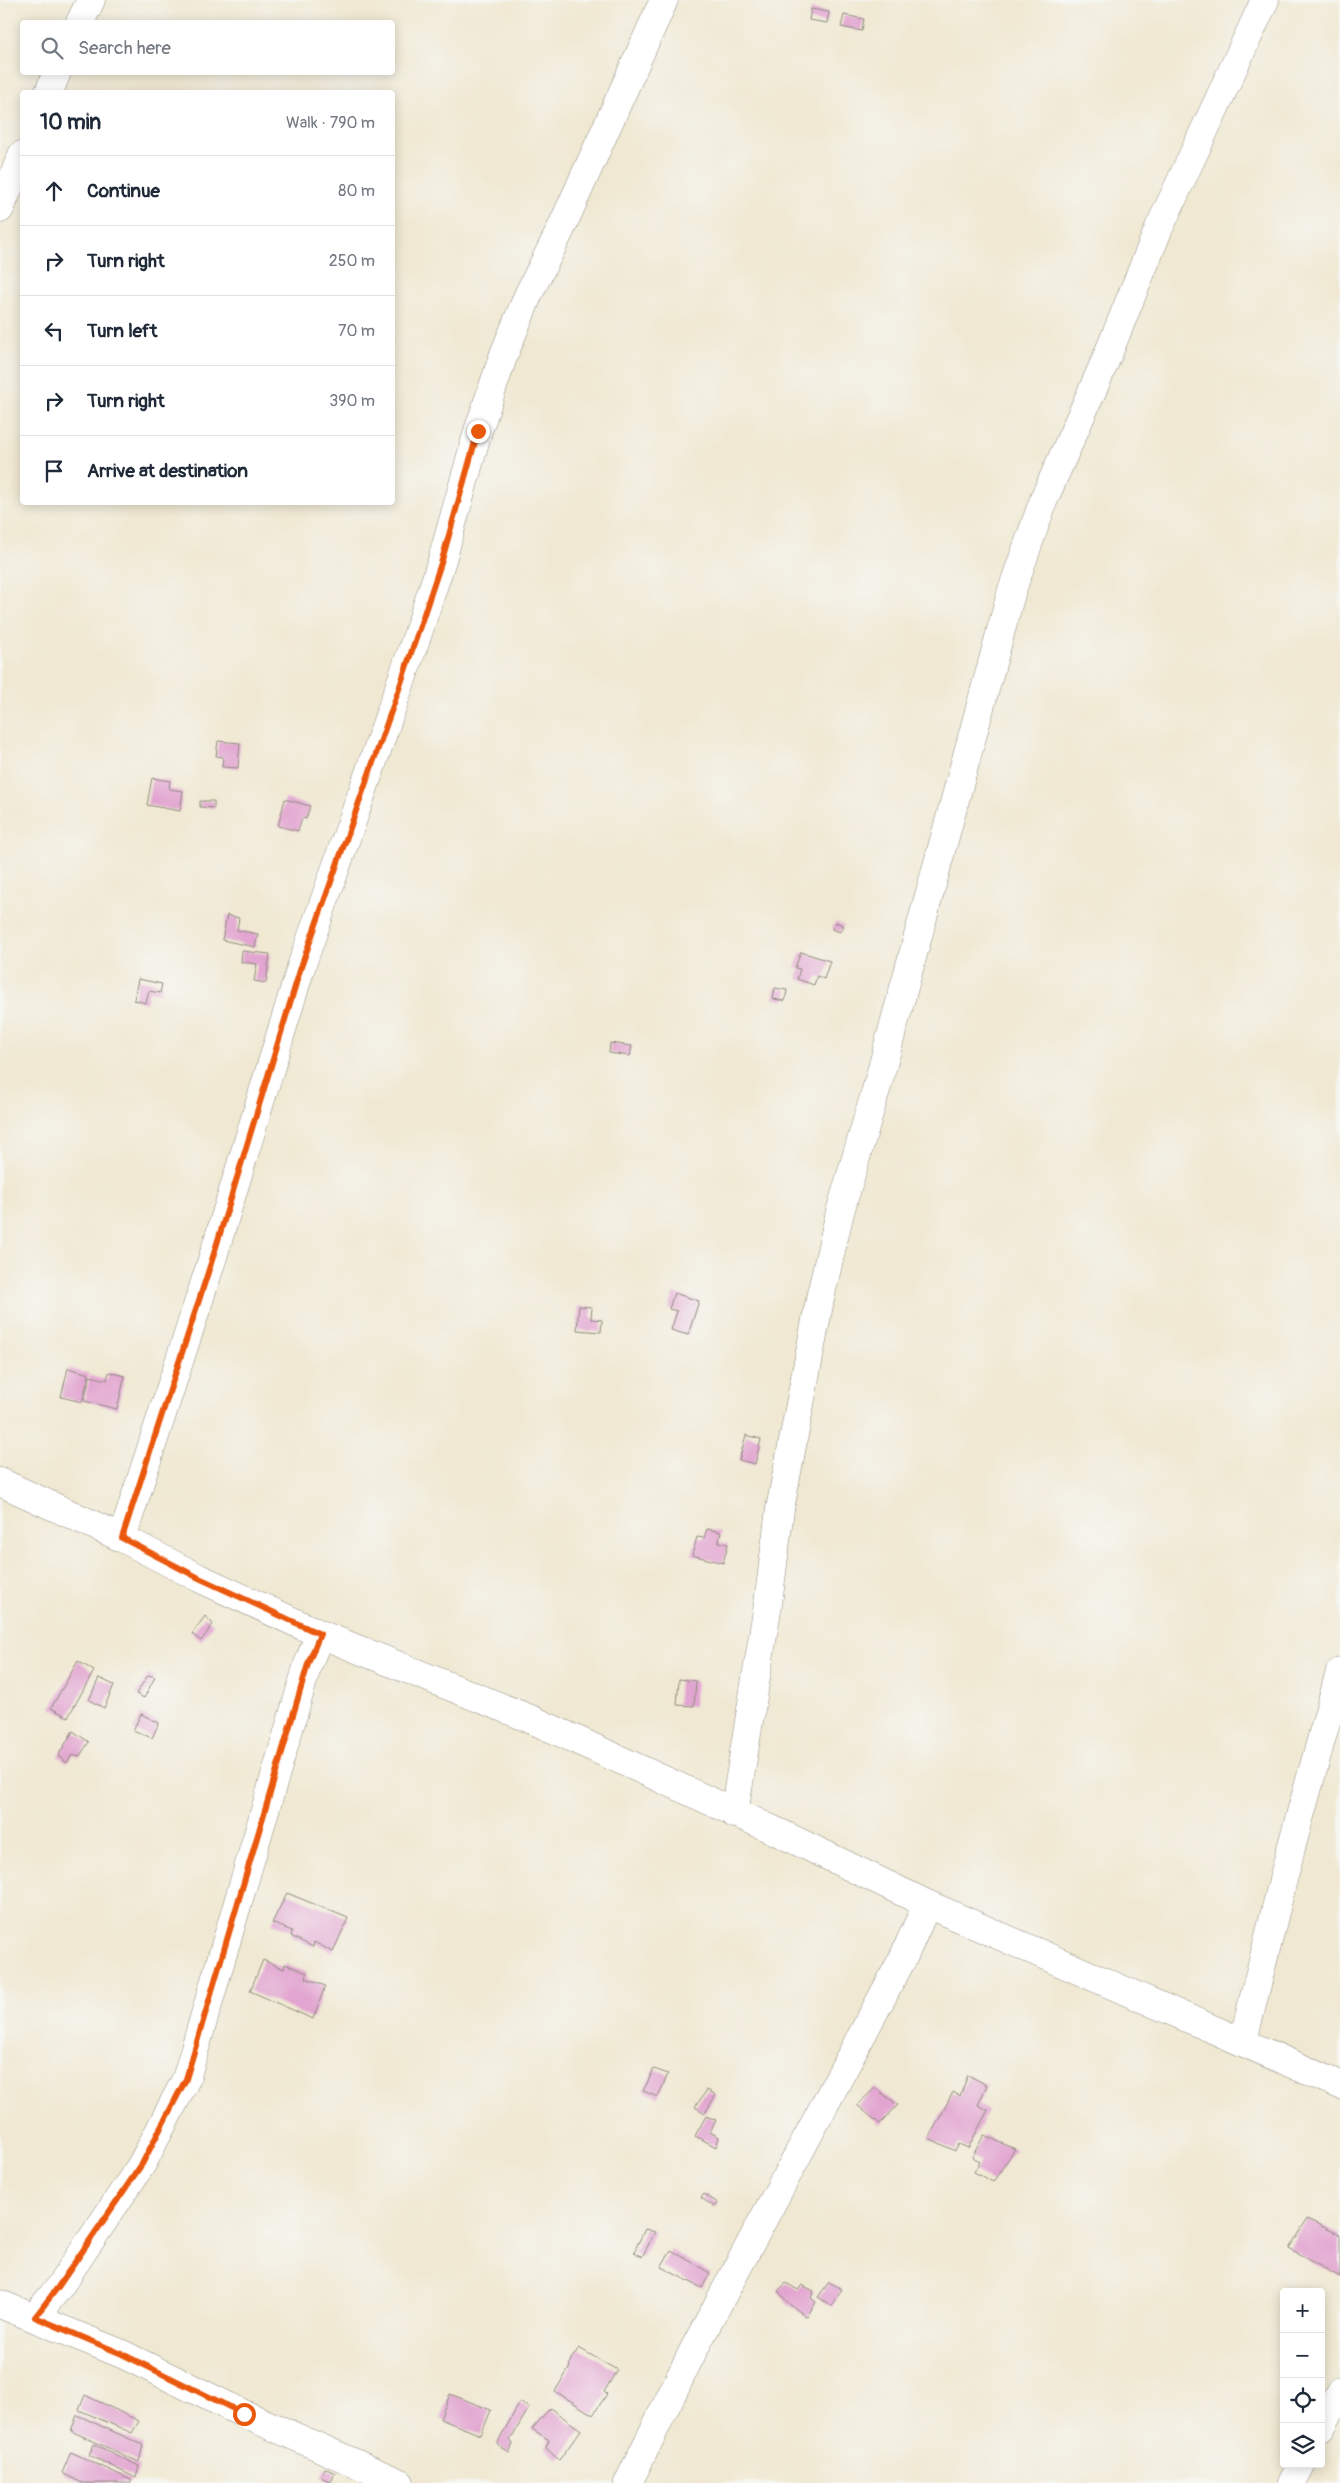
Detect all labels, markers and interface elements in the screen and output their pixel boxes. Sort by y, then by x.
search box [20,20,395,75]
icon: search [38,34,66,62]
text: Search here [78,36,171,60]
text: 10 min [40,109,101,136]
text: Walk · 790 m [286,113,375,133]
icon: ahead [40,177,68,205]
text: Continue [87,179,160,203]
text: 80 m [338,181,375,201]
icon: right [40,247,68,275]
text: Turn right [87,249,165,273]
text: 250 m [329,251,375,271]
icon: left [40,317,68,345]
text: Turn left [87,319,157,343]
text: 70 m [338,321,375,341]
icon: right [40,387,68,415]
text: Turn right [87,389,165,413]
text: 390 m [329,391,375,411]
route end [467,420,490,443]
icon: arrive [40,457,68,485]
text: Arrive at destination [87,459,248,483]
map controls [1280,2288,1325,2468]
button: + [1280,2288,1325,2333]
button: − [1280,2333,1325,2378]
button: locate [1280,2378,1325,2423]
route start [233,2403,256,2426]
button: layers [1280,2423,1325,2468]

